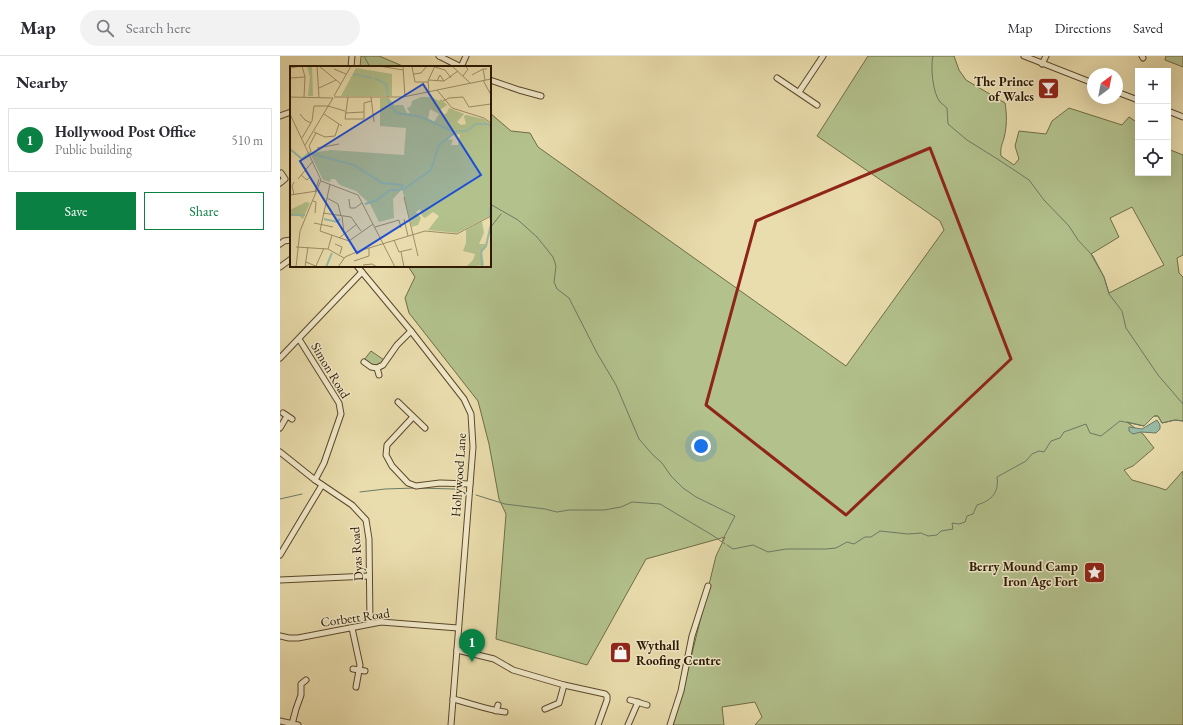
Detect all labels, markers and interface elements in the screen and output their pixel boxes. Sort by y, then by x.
search box [80,10,360,46]
text: Map [20,15,56,40]
icon: search [94,17,116,39]
text: Search here [126,18,191,37]
text: Map [1007,19,1033,37]
text: Directions [1055,19,1111,37]
text: Saved [1133,19,1163,37]
inset map [290,66,491,267]
north arrow [1087,68,1123,104]
map controls [1135,68,1171,176]
button: + [1135,68,1171,104]
text: Nearby [16,71,68,93]
place label: The Prince of Wales [974,73,1035,105]
bar icon: The Prince of Wales [1036,75,1062,101]
button: − [1135,104,1171,140]
text: Hollywood Post Office [55,122,196,141]
text: 1 [27,132,33,149]
text: 510 m [232,132,263,149]
button: locate [1135,140,1171,176]
text: Public building [55,141,132,158]
button: Save [16,192,136,230]
button: Share [144,192,264,230]
street label: Simon Road [307,339,354,402]
street label: Hollywood Lane [447,433,470,518]
your location [691,436,711,456]
street label: Dyas Road [346,526,367,582]
place label: Berry Mound Camp Iron Age Fort [969,558,1078,590]
place icon: Berry Mound Camp Iron Age Fort [1081,560,1107,586]
street label: Corbett Road [319,604,391,631]
pin: 1 [459,629,485,662]
place label: Wythall Roofing Centre [636,637,721,669]
shop icon: Wythall Roofing Centre [608,639,634,665]

